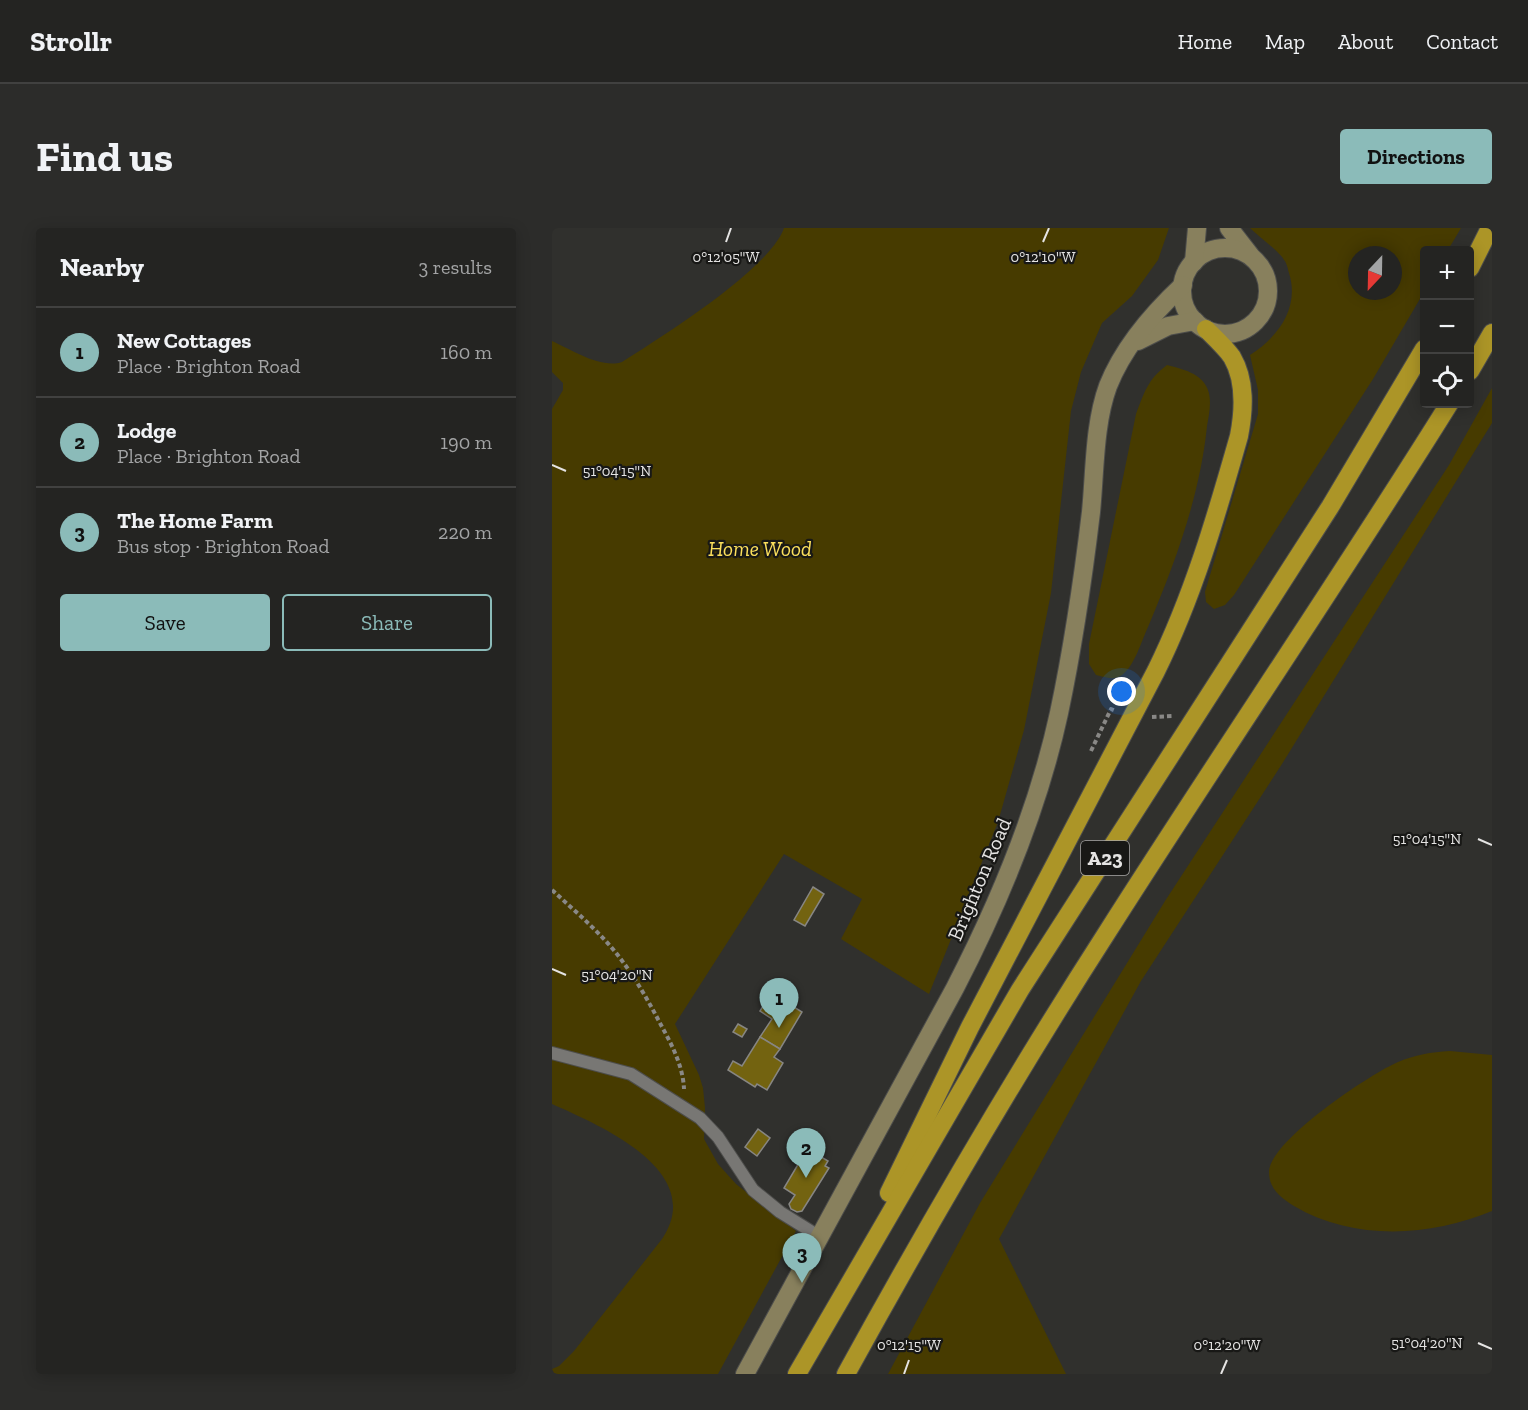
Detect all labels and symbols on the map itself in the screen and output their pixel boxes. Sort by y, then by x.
north arrow [1348,246,1402,300]
text: 0°12'05"W [693,248,759,266]
text: 0°12'10"W [1011,248,1075,266]
text: 51°04'15"N [583,462,651,480]
park label: Home Wood [708,536,812,561]
your location [1107,677,1136,706]
street label: Brighton Road [942,813,1016,944]
text: 51°04'15"N [1393,830,1461,848]
road number: A23 [1081,841,1129,875]
text: 51°04'20"N [581,966,653,984]
pin: 1 [760,978,798,1028]
pin: 2 [786,1128,826,1178]
pin: 3 [782,1234,822,1283]
text: 51°04'20"N [1391,1334,1463,1352]
text: 0°12'15"W [877,1336,941,1354]
text: 0°12'20"W [1194,1336,1260,1354]

